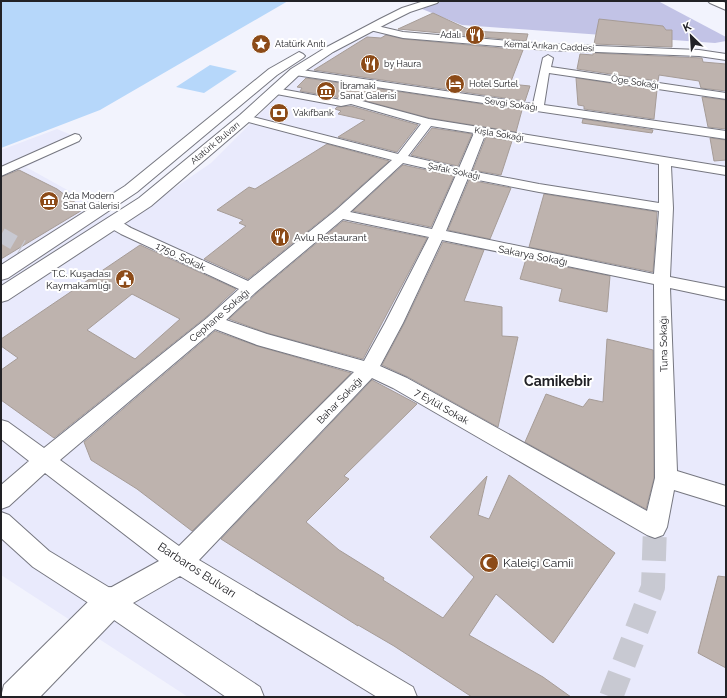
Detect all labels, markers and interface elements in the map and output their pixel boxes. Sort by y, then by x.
north arrow [671,16,711,56]
text: K [681,20,694,35]
restaurant icon: Adalı [464,24,486,46]
place label: Adalı [440,30,461,40]
place icon: Atatürk Anıtı [250,33,272,55]
place label: Atatürk Anıtı [275,39,325,49]
street label: Kemal Arıkan Caddesi [504,39,594,53]
restaurant icon: by Haura [359,53,381,75]
place label: by Haura [384,59,421,69]
street label: Öge Sokağı [611,72,660,91]
hotel icon: Hotel Surtel [444,73,466,95]
place label: Hotel Surtel [469,79,519,89]
museum icon: İbramaki Sanat Galerisi [315,80,337,102]
place label: İbramaki Sanat Galerisi [340,80,396,101]
street label: Sevgi Sokağı [484,95,538,113]
bank icon: Vakıfbank [268,102,290,124]
place label: Vakıfbank [293,108,334,118]
street label: Atatürk Bulvarı [189,120,241,166]
street label: Kışla Sokağı [474,125,524,143]
street label: Şafak Sokağı [427,161,481,181]
museum icon: Ada Modern Sanat Galerisi [38,190,60,212]
place label: Ada Modern Sanat Galerisi [63,191,119,211]
restaurant icon: Avlu Restaurant [269,226,291,248]
place label: Avlu Restaurant [294,232,367,243]
street label: 1750. Sokak [154,240,208,273]
street label: Sakarya Sokağı [497,243,568,268]
place label: T.C. Kuşadası Kaymakamlığı [46,268,111,291]
public building icon: T.C. Kuşadası Kaymakamlığı [114,268,136,290]
street label: Cephane Sokağı [187,286,251,344]
street label: Tuna Sokağı [658,316,669,372]
district label: Camikebir [524,373,593,389]
street label: Bahar Sokağı [314,375,364,426]
street label: 7 Eylül Sokak [413,386,471,427]
street label: Barbaros Bulvarı [155,539,239,601]
mosque icon: Kaleiçi Camii [478,552,500,574]
place label: Kaleiçi Camii [503,556,573,570]

